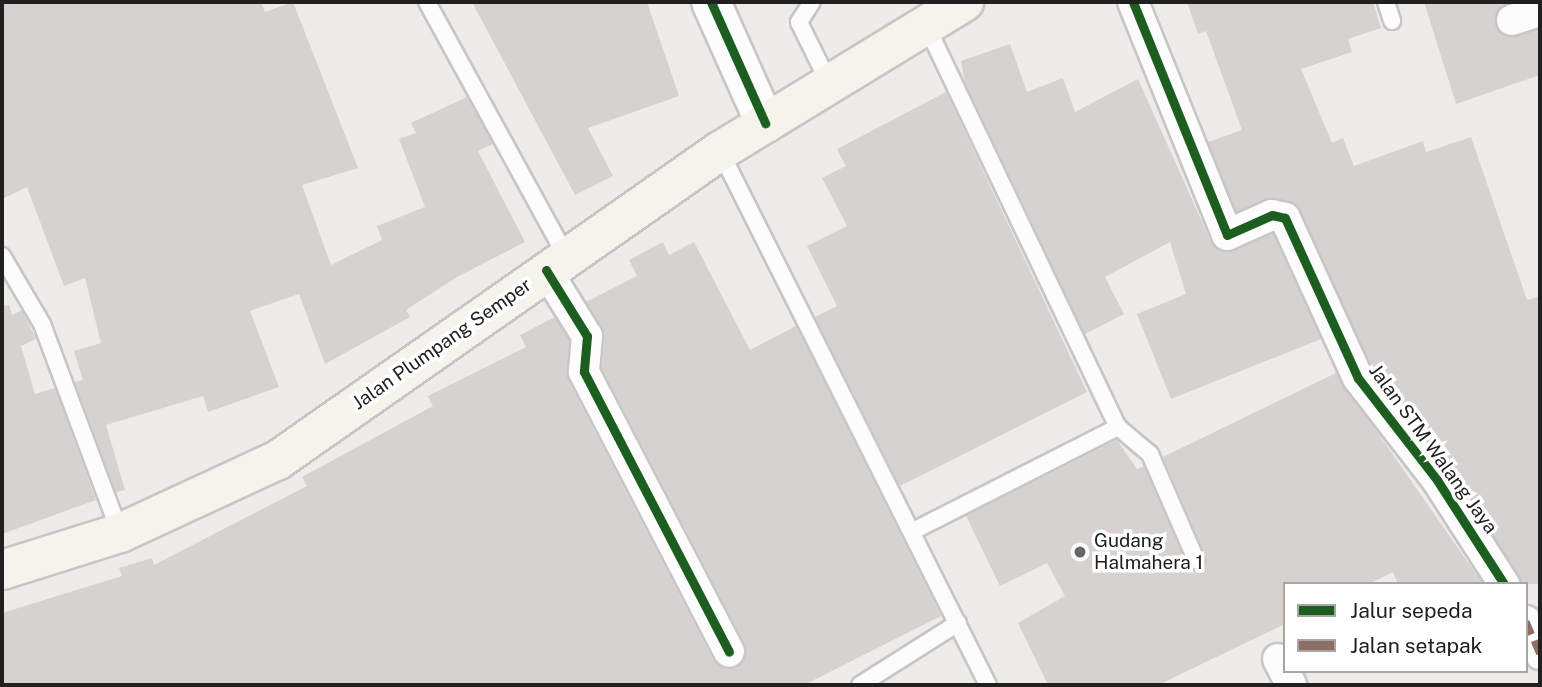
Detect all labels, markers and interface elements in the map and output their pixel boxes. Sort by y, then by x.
street label: Jalan Plumpang Semper [348,273,536,415]
street label: Jalan STM Walang Jaya [1364,360,1502,538]
place label: Gudang Halmahera 1 [1094,530,1203,574]
marker: Gudang Halmahera 1 [1072,544,1088,560]
legend [1283,582,1528,673]
text: Jalur sepeda [1350,598,1473,623]
text: Jalan setapak [1350,633,1482,658]

